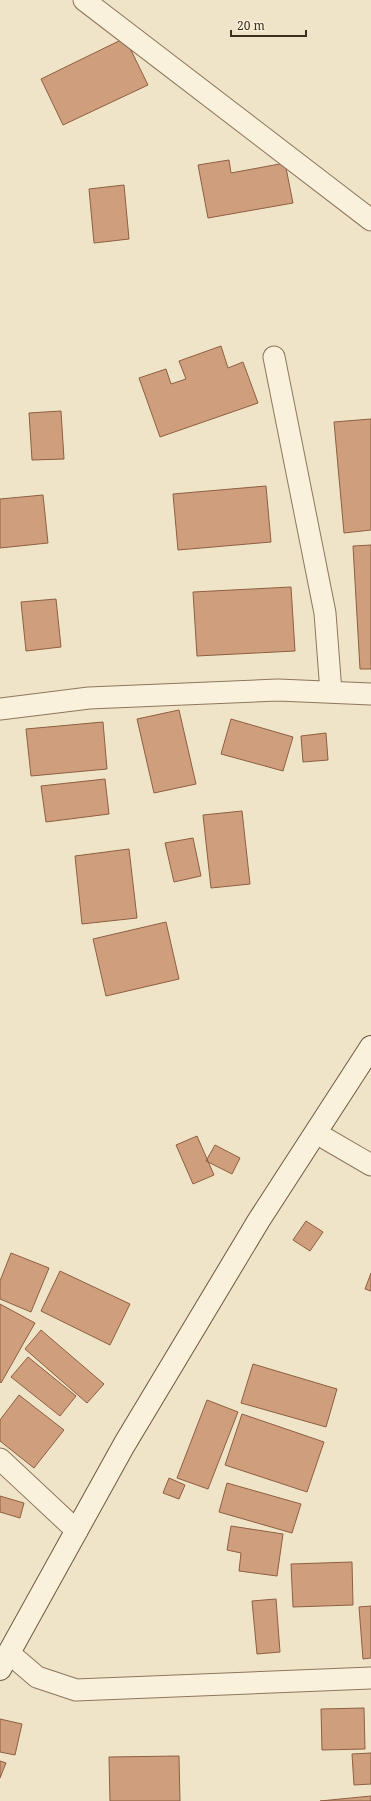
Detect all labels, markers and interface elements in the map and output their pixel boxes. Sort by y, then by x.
scale bar [231,12,306,38]
text: 20 m [237,17,265,34]

